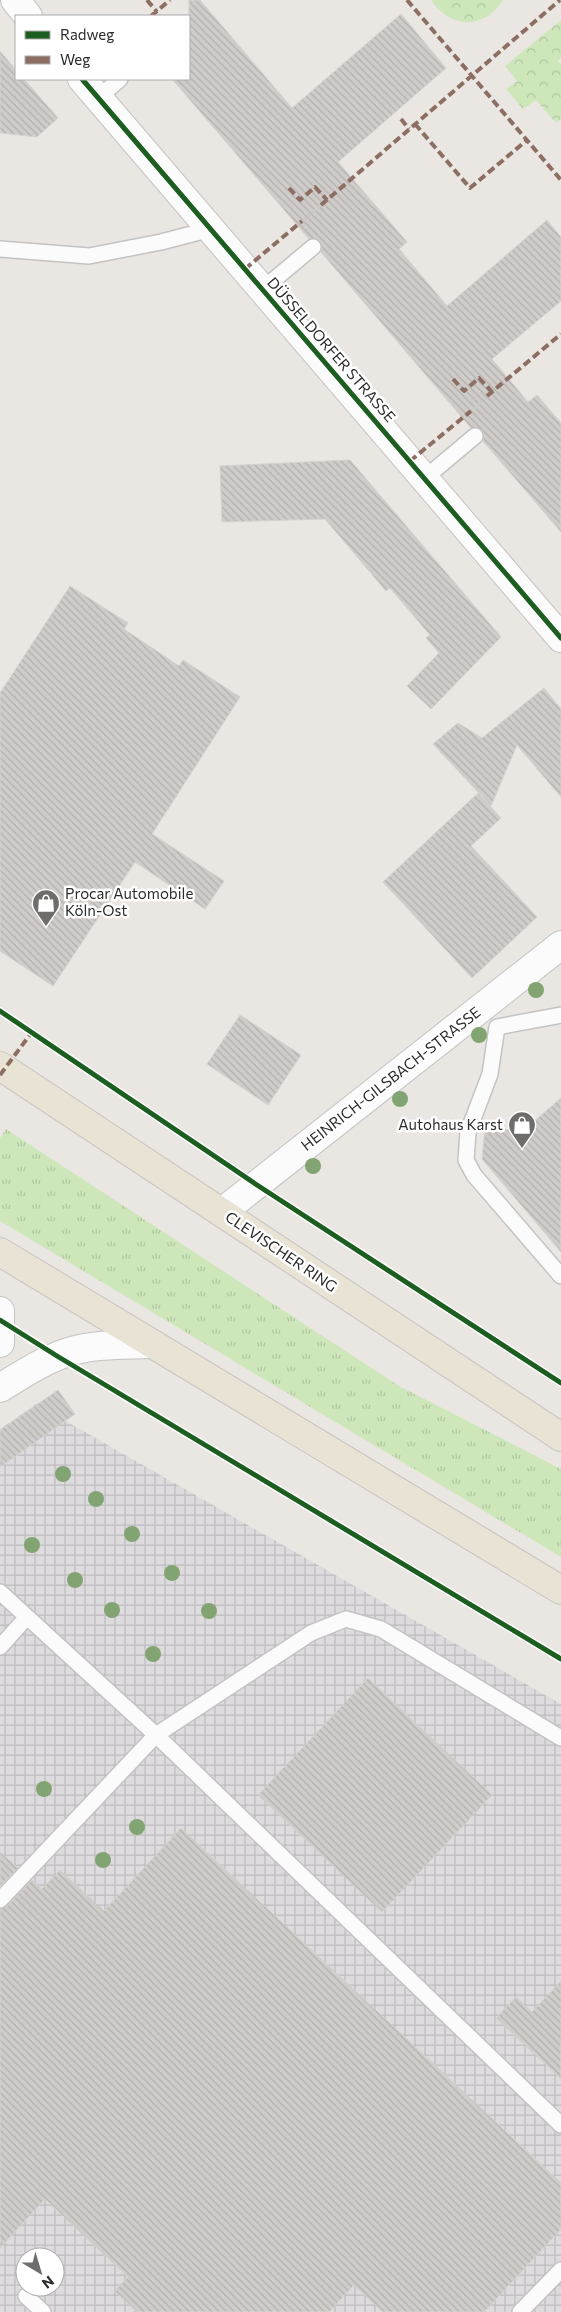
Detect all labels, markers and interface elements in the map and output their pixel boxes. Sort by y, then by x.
legend [15,15,190,80]
text: Radweg [60,25,114,43]
text: Weg [60,50,90,68]
street label: DÜSSELDORFER STRASSE [264,273,400,426]
place label: Procar Automobile Köln-Ost [65,884,193,919]
shop icon: Procar Automobile Köln-Ost [31,888,61,927]
street label: HEINRICH-GILSBACH-STRASSE [297,1002,484,1154]
shop icon: Autohaus Karst [507,1110,537,1149]
place label: Autohaus Karst [398,1115,503,1133]
street label: CLEVISCHER RING [222,1207,341,1295]
north arrow [15,2247,65,2297]
text: N [39,2273,58,2293]

